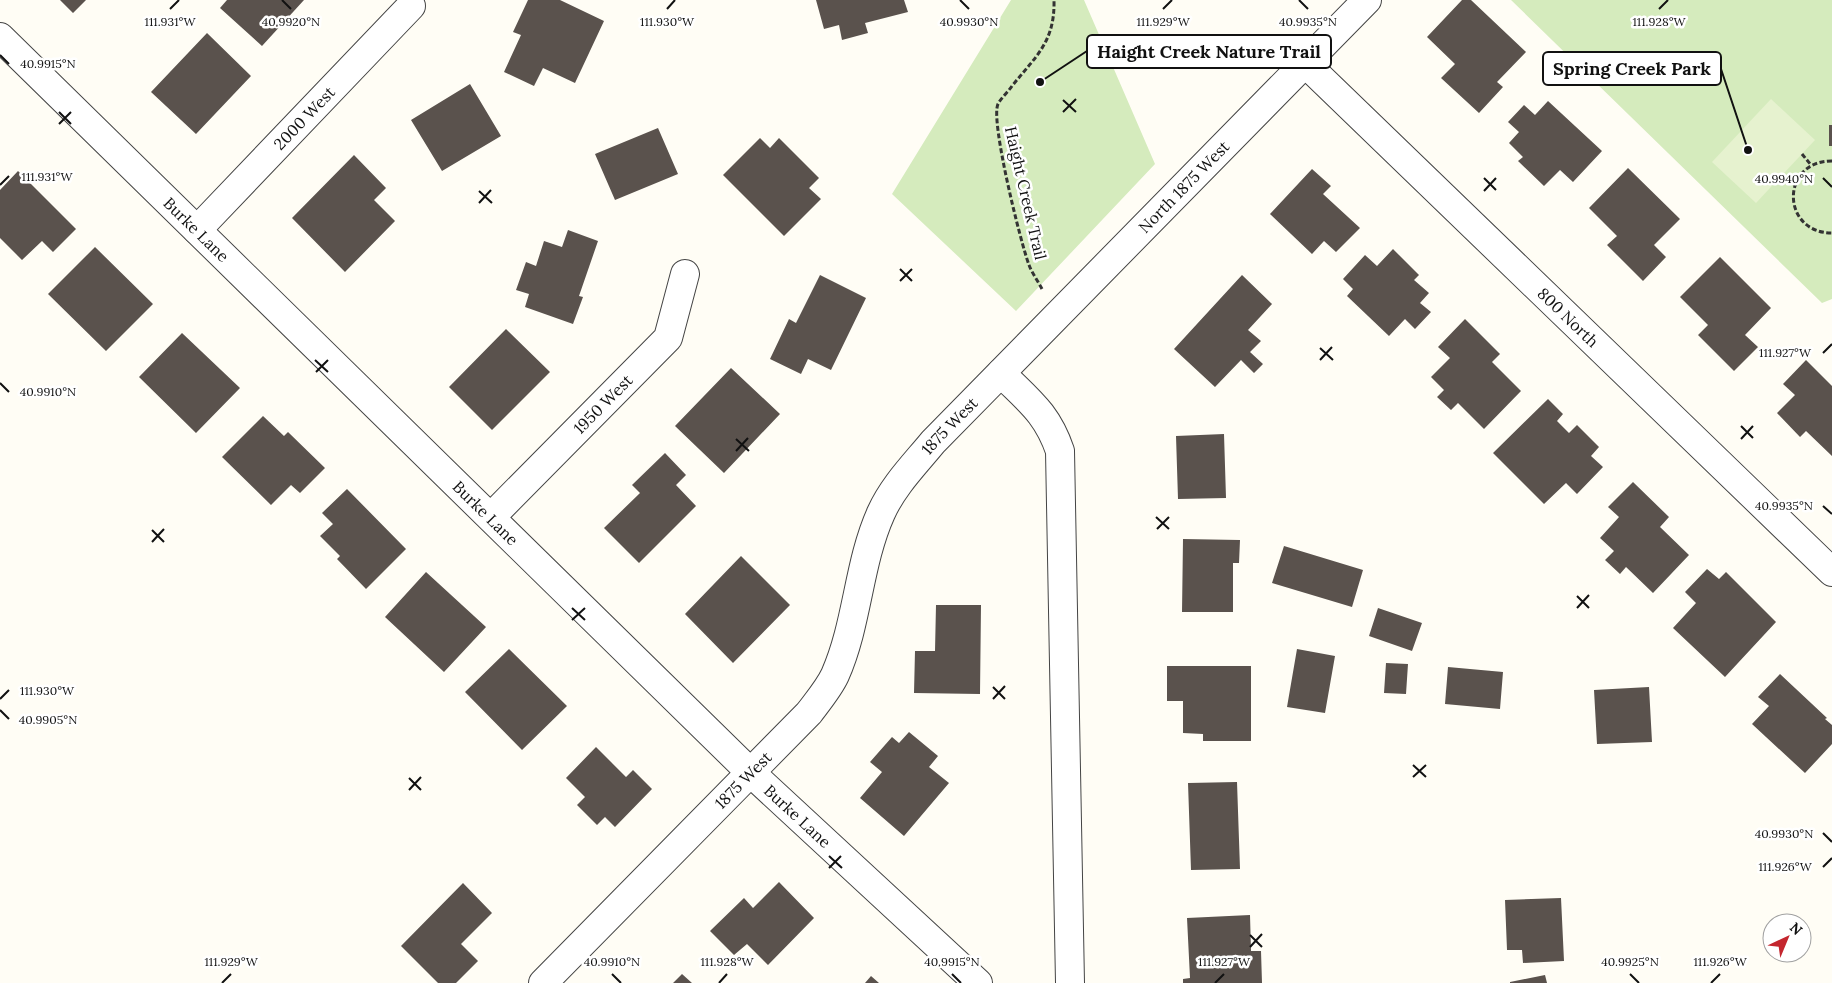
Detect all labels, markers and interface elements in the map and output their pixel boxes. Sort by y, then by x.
text: 111.931°W [145,14,196,29]
text: 40.9920°N [262,14,320,29]
text: 111.930°W [640,14,695,29]
text: 40.9930°N [940,14,998,29]
text: 111.929°W [1136,14,1191,29]
text: 40.9935°N [1279,14,1337,29]
text: 111.928°W [1633,14,1687,29]
callout: Haight Creek Nature Trail [1087,35,1331,68]
text: Haight Creek Nature Trail [1097,40,1321,63]
callout: Spring Creek Park [1543,52,1721,85]
text: 40.9915°N [20,56,76,71]
text: Spring Creek Park [1553,57,1711,80]
street label: 2000 West [269,81,340,154]
street label: Haight Creek Trail [1001,124,1051,262]
street label: North 1875 West [1134,136,1234,237]
text: 111.931°W [22,169,73,184]
text: 40.9940°N [1755,171,1813,186]
street label: Burke Lane [159,193,234,266]
street label: 800 North [1533,283,1603,352]
text: 111.927°W [1759,345,1812,360]
street label: 1950 West [569,369,637,438]
text: 40.9910°N [20,384,76,399]
street label: 1875 West [917,392,982,459]
street label: Burke Lane [449,476,523,550]
text: 40.9935°N [1755,498,1813,513]
text: 111.930°W [20,683,75,698]
text: 40.9905°N [19,712,77,727]
street label: 1875 West [710,746,776,813]
street label: Burke Lane [760,780,835,852]
text: 40.9930°N [1755,826,1813,841]
text: 111.926°W [1758,859,1813,874]
north arrow [1762,913,1812,963]
text: N [1786,918,1806,939]
text: 111.929°W [204,954,259,969]
text: 40.9910°N [584,954,640,969]
text: 111.928°W [701,954,755,969]
text: 40.9915°N [924,954,980,969]
text: 111.927°W [1198,954,1251,969]
text: 40.9925°N [1601,954,1659,969]
text: 111.926°W [1693,954,1748,969]

